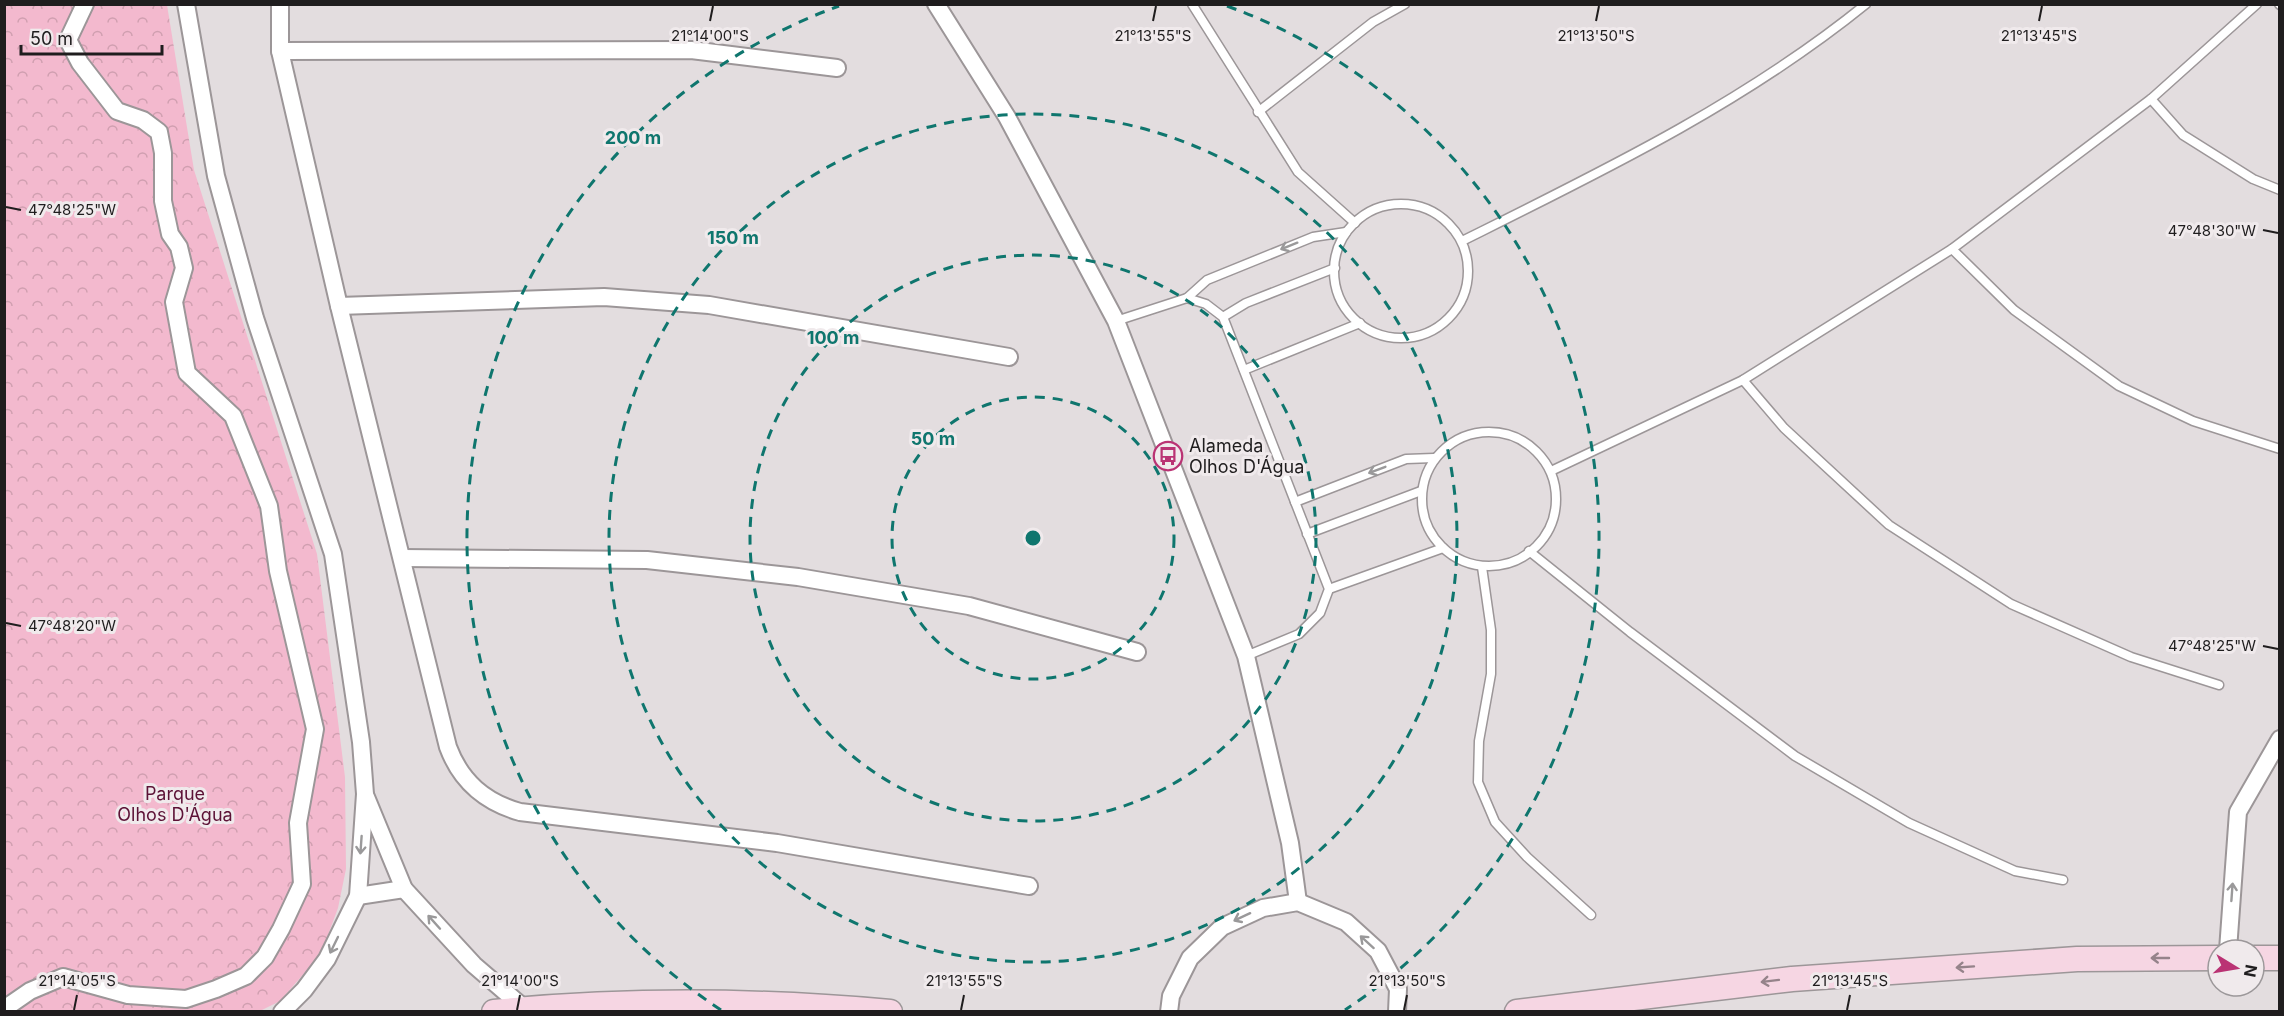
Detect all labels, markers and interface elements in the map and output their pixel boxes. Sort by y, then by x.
scale bar [21,18,162,56]
text: 21°14'00"S [671,26,749,45]
text: 21°13'55"S [1115,26,1191,45]
text: 21°13'50"S [1557,26,1635,45]
text: 21°13'45"S [2001,26,2077,45]
text: 50 m [30,28,73,49]
text: 200 m [605,127,661,148]
text: 47°48'25"W [28,200,116,219]
text: 47°48'30"W [2168,221,2256,240]
text: 150 m [707,227,759,248]
one-way arrow [1281,241,1299,252]
text: 100 m [807,327,859,348]
text: 50 m [911,428,955,449]
place label: Alameda Olhos D'Água [1189,435,1304,477]
bus stop icon: Alameda Olhos D'Água [1152,440,1184,472]
one-way arrow [1369,465,1387,476]
centre of rings [1023,528,1043,548]
text: 47°48'20"W [28,616,116,635]
text: 47°48'25"W [2168,636,2256,655]
park label: Parque Olhos D'Água [117,783,233,825]
one-way arrow [356,834,367,854]
one-way arrow [2227,882,2238,902]
one-way arrow [1234,912,1252,924]
one-way arrow [427,915,441,930]
one-way arrow [327,935,339,953]
one-way arrow [1360,935,1375,949]
north arrow [2206,938,2266,998]
one-way arrow [2150,953,2170,964]
one-way arrow [1955,961,1975,972]
text: N [2240,963,2262,979]
text: 21°14'05"S [38,971,116,990]
text: 21°14'00"S [481,971,559,990]
text: 21°13'55"S [926,971,1002,990]
text: 21°13'50"S [1368,971,1446,990]
text: 21°13'45"S [1812,971,1888,990]
one-way arrow [1761,976,1781,987]

